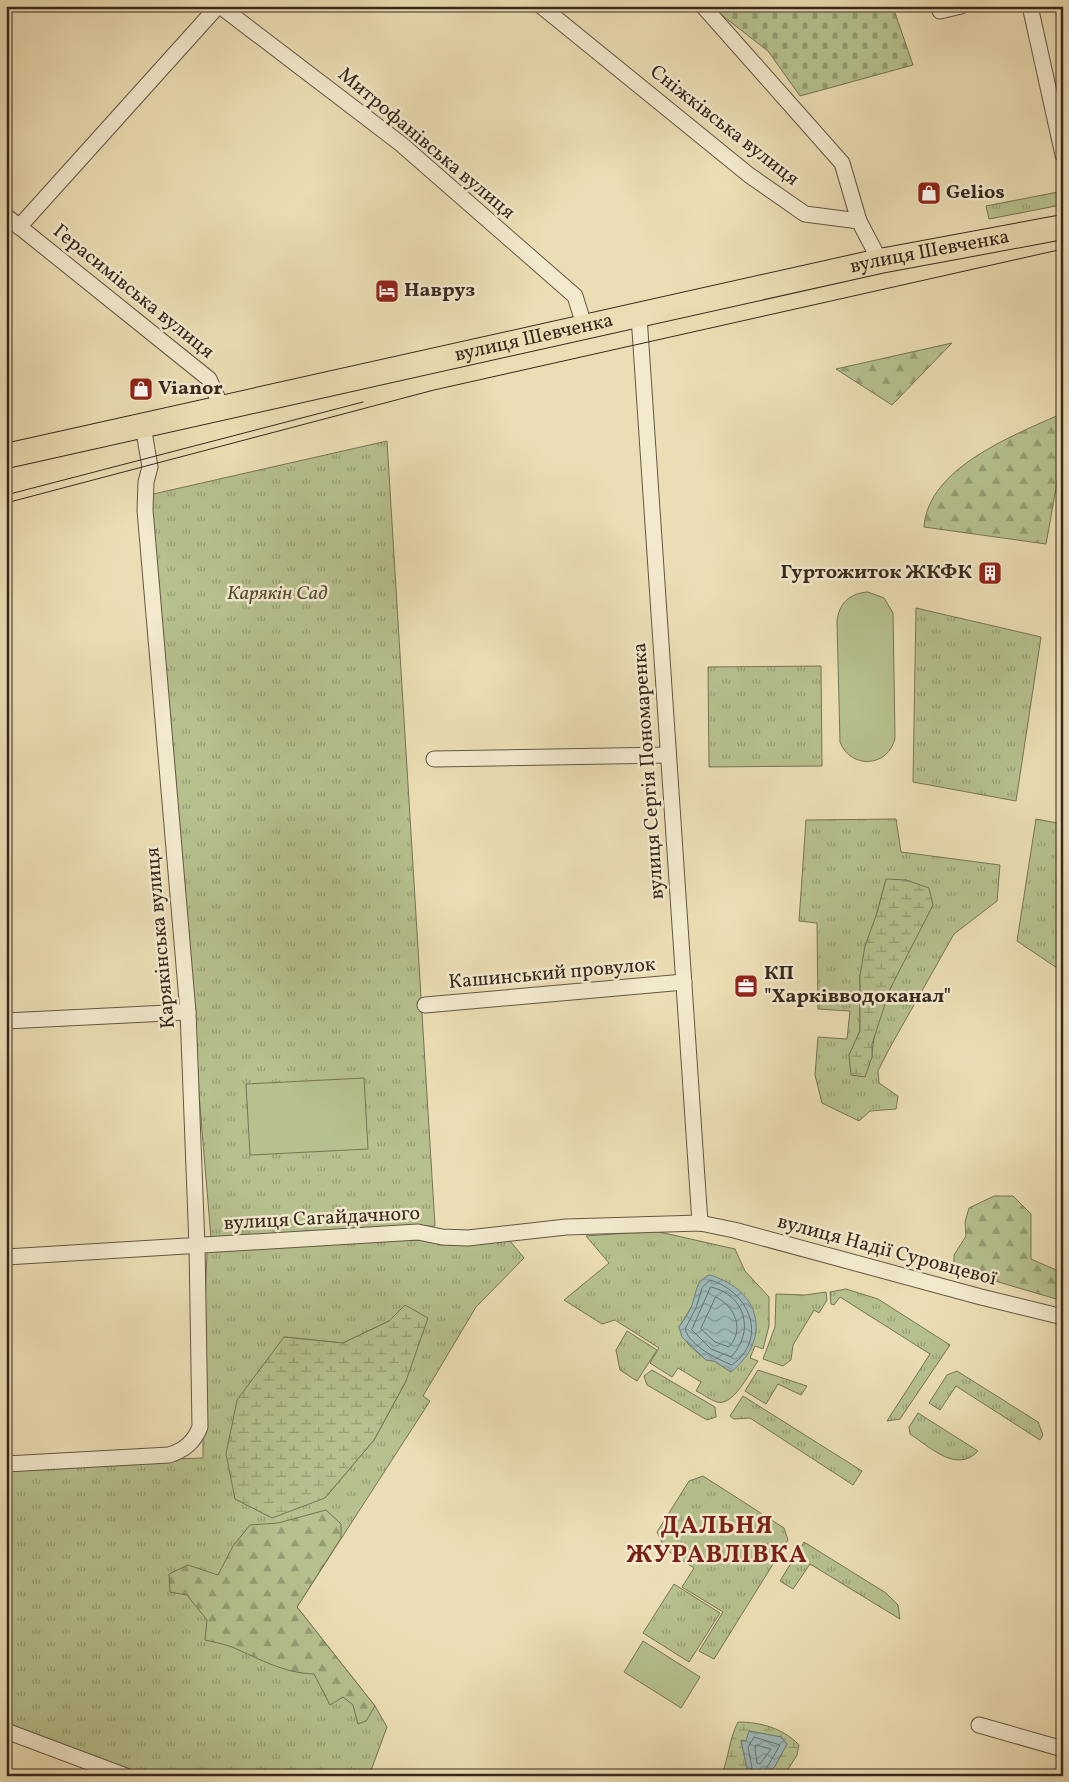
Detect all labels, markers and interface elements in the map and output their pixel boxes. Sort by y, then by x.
street label: Сніжківська вулиця [643,59,805,193]
street label: Митрофанівська вулиця [331,61,521,227]
place label: Gelios [946,179,1005,207]
shop icon: Gelios [916,180,942,206]
street label: Герасимівська вулиця [46,218,220,366]
street label: вулиця Шевченка [847,223,1012,281]
place label: Навруз [404,277,475,305]
hotel icon: Навруз [374,278,400,304]
street label: вулиця Шевченка [452,307,616,369]
place label: Vianor [158,375,223,403]
shop icon: Vianor [128,376,154,402]
place label: Гуртожиток ЖКФК [780,559,972,587]
building icon: Гуртожиток ЖКФК [977,560,1003,586]
park label: Карякін Сад [227,580,327,608]
street label: вулиця Сергія Пономаренка [626,642,672,900]
street label: Карякінська вулиця [139,846,183,1030]
street label: Кашинський провулок [447,951,657,997]
place label: КП "Харківводоканал" [764,960,951,1011]
office icon: КП "Харківводоканал" [733,973,759,999]
street label: вулиця Сагайдачного [223,1200,421,1238]
street label: вулиця Надії Суровцевої [774,1208,1000,1294]
district label: ДАЛЬНЯ ЖУРАВЛІВКА [626,1509,808,1573]

